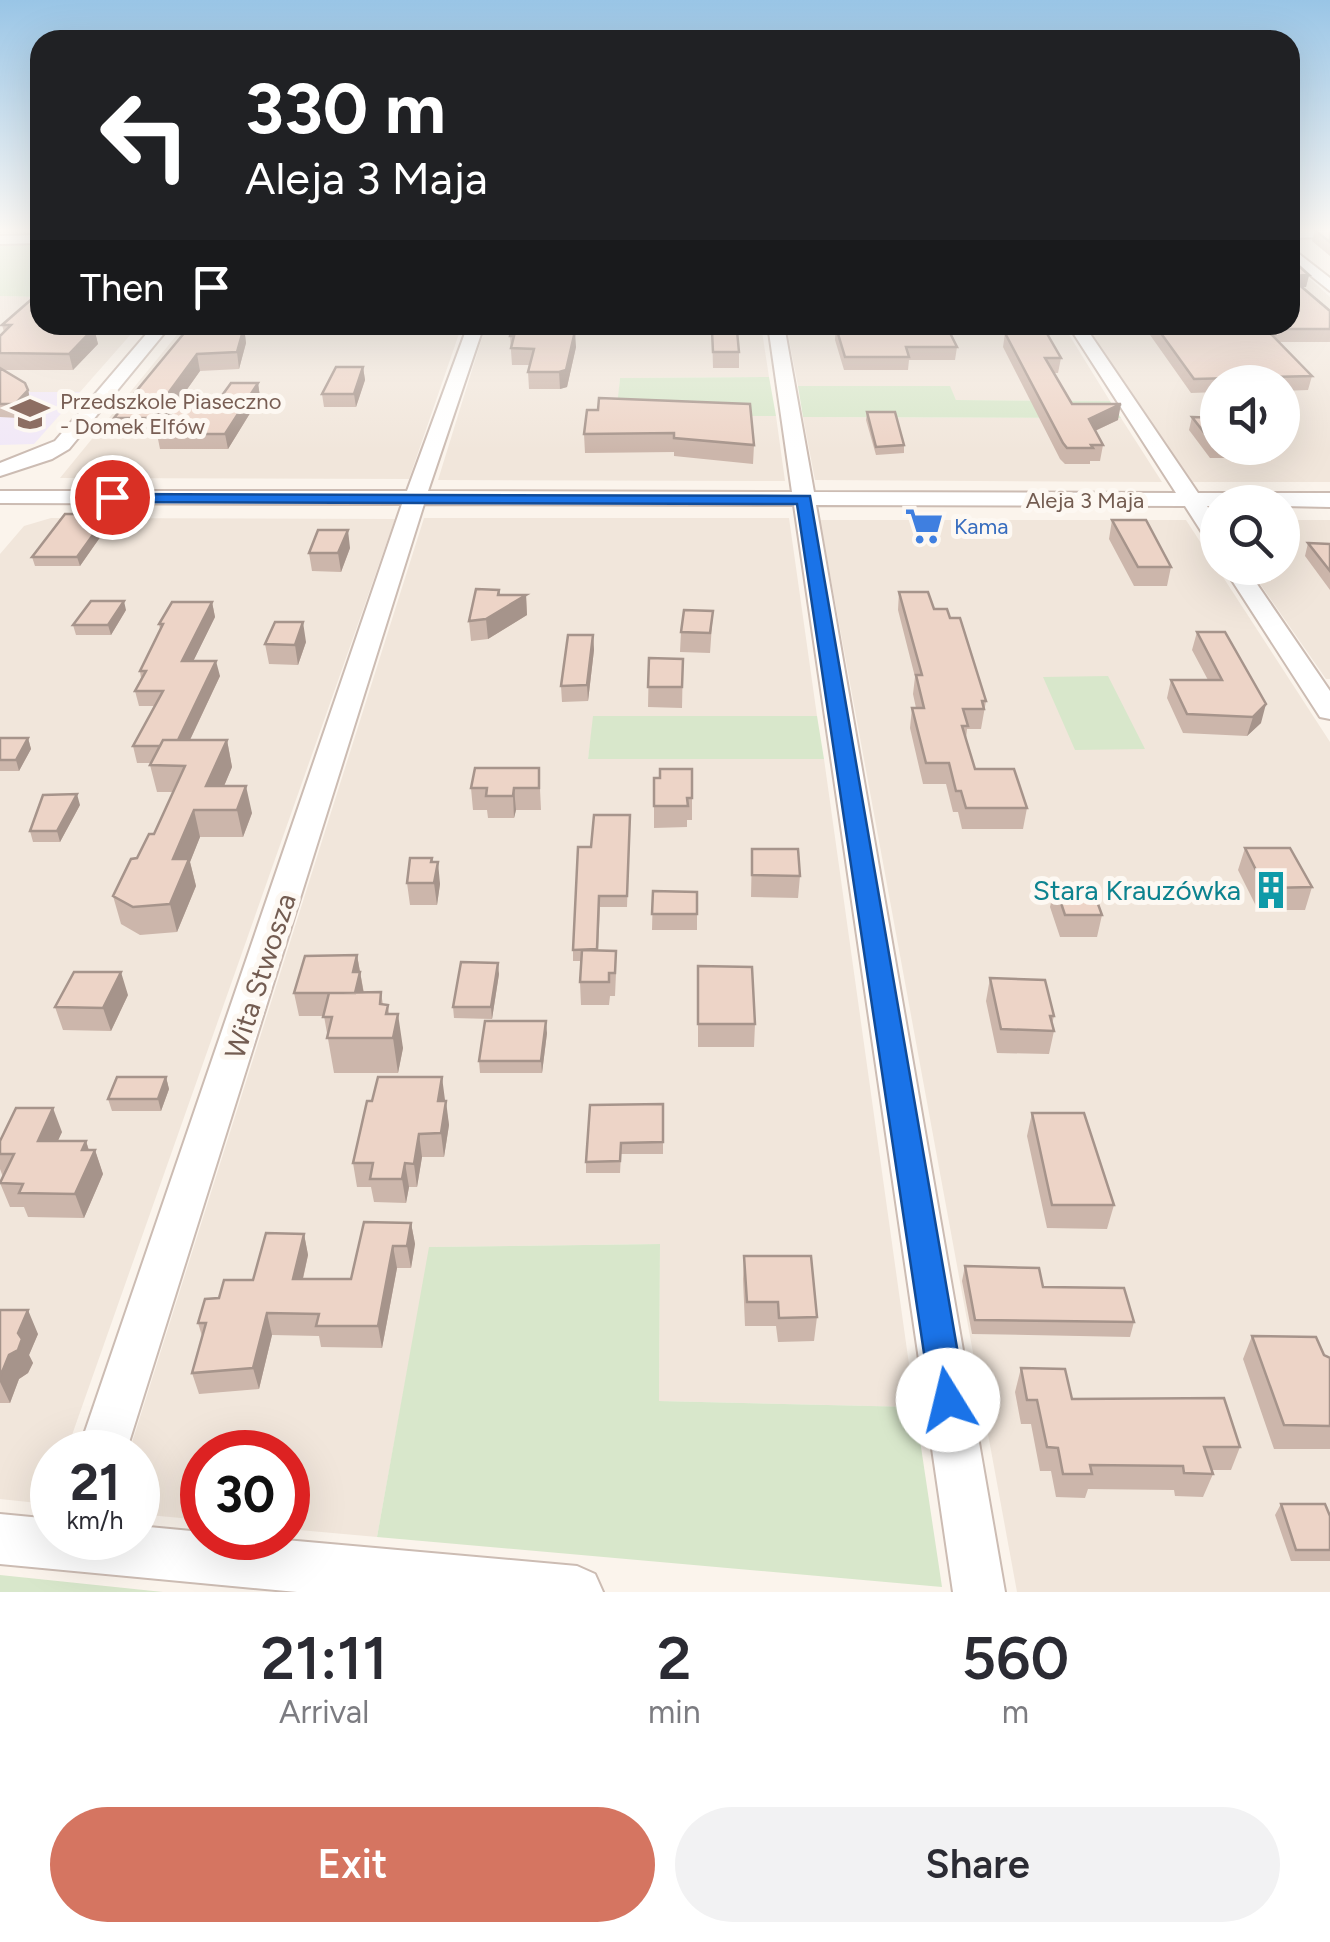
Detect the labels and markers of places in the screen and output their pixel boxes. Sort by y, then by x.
place label: Przedszkole Piaseczno - Domek Elfów [60,388,281,440]
school or university icon: Przedszkole Piaseczno - Domek Elfów [9,393,51,435]
pin [70,455,155,540]
supermarket icon: Kama [903,505,945,547]
place label: Kama [954,513,1008,540]
building icon: Stara Krauzówka [1250,869,1292,911]
place label: Stara Krauzówka [1033,873,1241,907]

